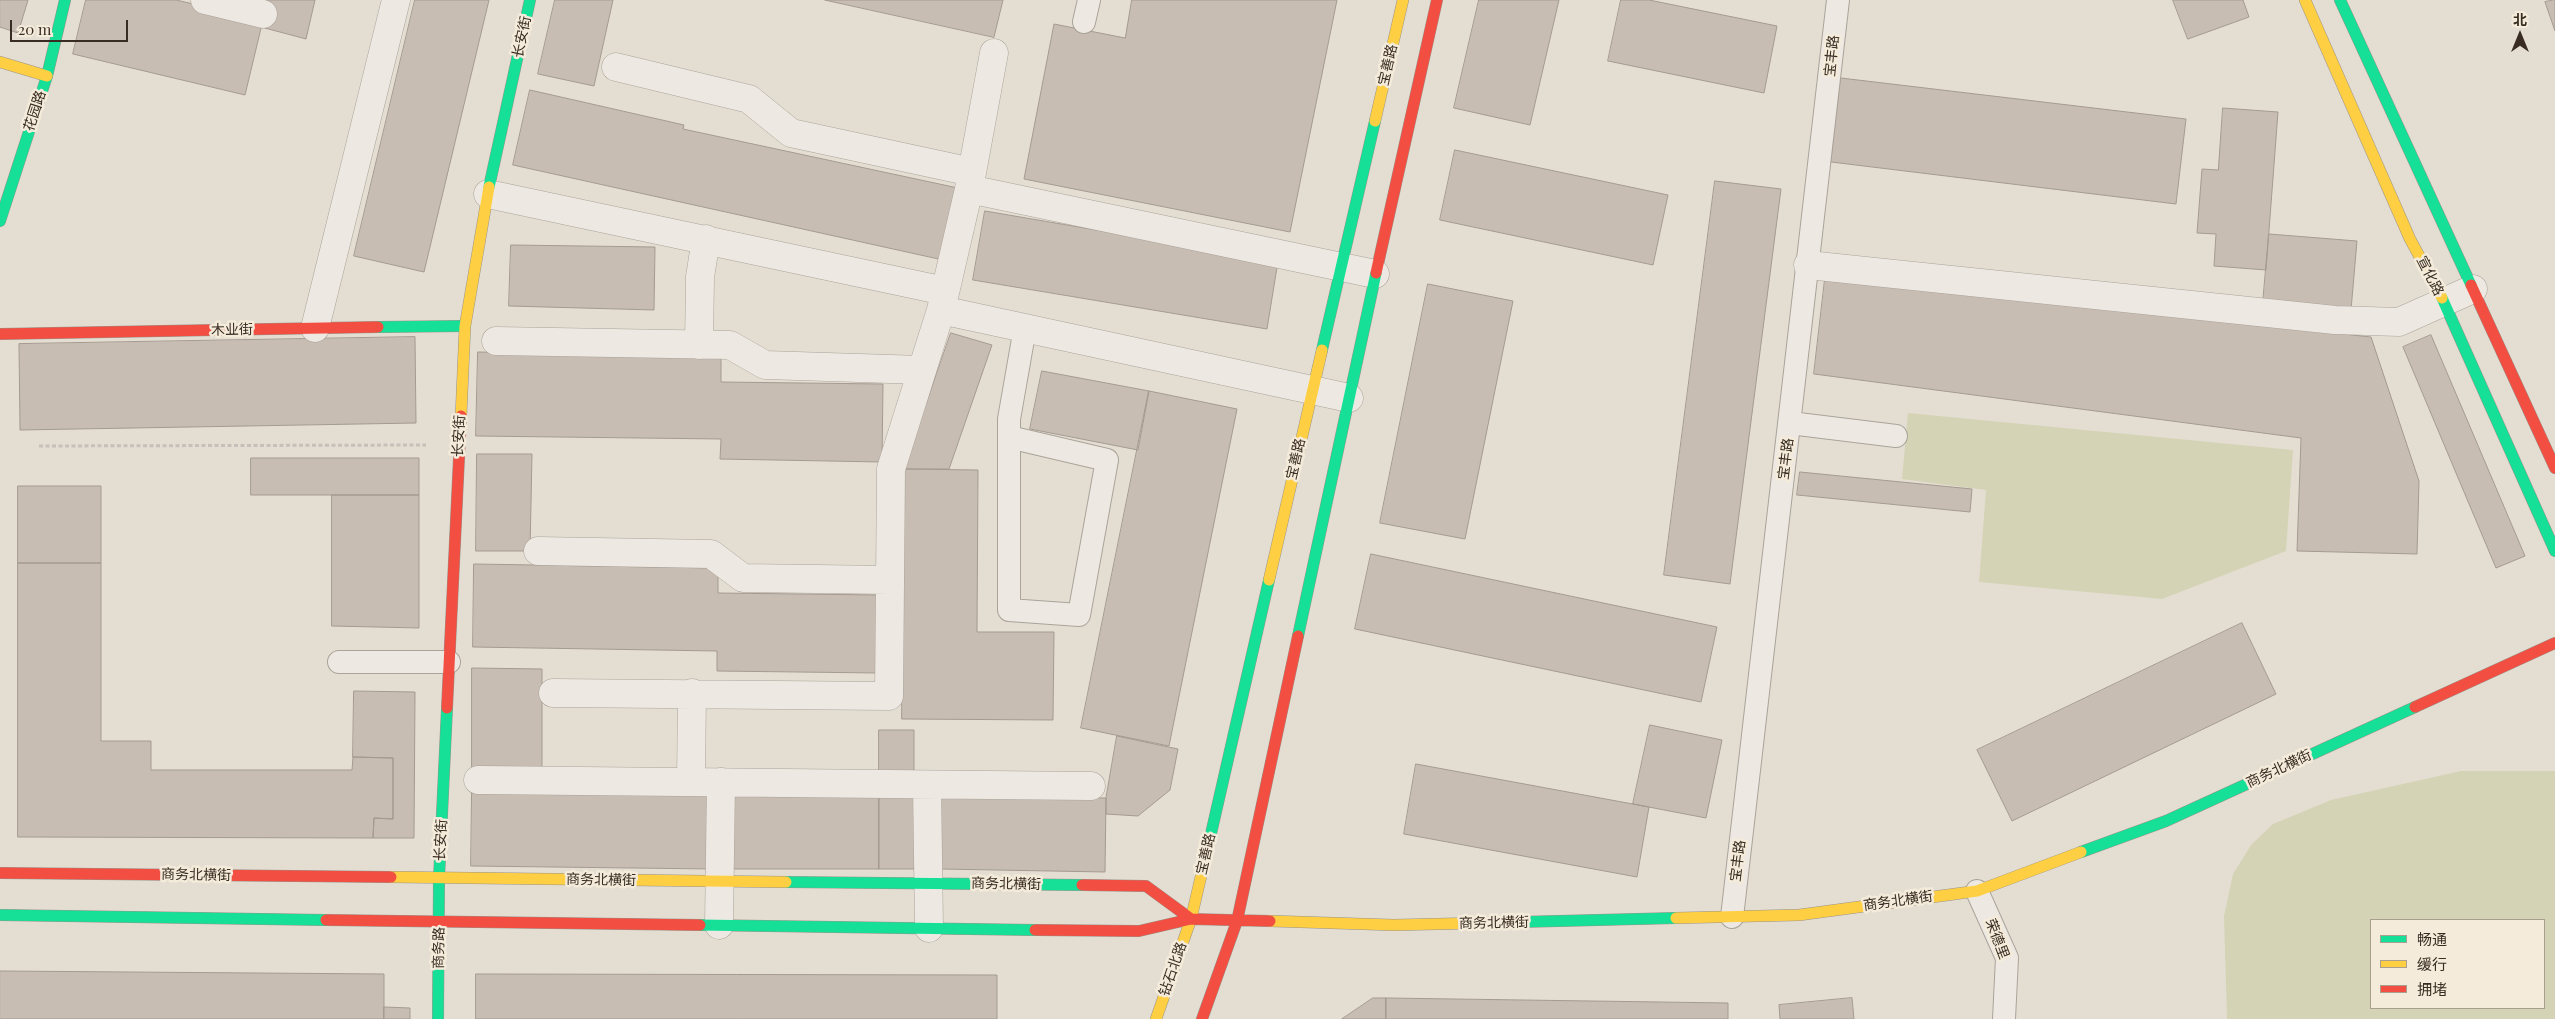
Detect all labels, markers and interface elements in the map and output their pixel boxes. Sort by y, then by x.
scale bar [12,10,130,42]
north arrow [2495,10,2545,60]
text: 北 [2513,10,2527,29]
street label: 长安街 [509,15,535,59]
text: 20 m [18,19,51,39]
street label: 宝丰路 [1821,34,1843,78]
street label: 宝善路 [1375,43,1401,87]
street label: 花园路 [21,88,49,134]
street label: 宣化路 [2413,253,2447,299]
street label: 木业街 [211,321,253,339]
street label: 长安街 [450,415,468,457]
street label: 宝善路 [1283,437,1309,481]
street label: 宝丰路 [1775,437,1797,481]
street label: 商务北横街 [2244,747,2314,791]
street label: 长安街 [432,819,450,861]
street label: 宝善路 [1193,832,1219,876]
street label: 宝丰路 [1727,839,1749,883]
street label: 商务北横街 [161,866,231,884]
street label: 商务北横街 [566,871,636,889]
street label: 商务北横街 [971,875,1041,893]
street label: 商务北横街 [1862,888,1934,914]
street label: 商务北横街 [1459,914,1529,932]
street label: 荣德里 [1982,916,2012,962]
legend [2370,919,2545,1009]
street label: 商务路 [430,927,448,969]
text: 畅通 [2417,929,2447,949]
street label: 钻石北路 [1156,940,1190,998]
text: 缓行 [2417,954,2447,974]
text: 拥堵 [2417,979,2447,999]

